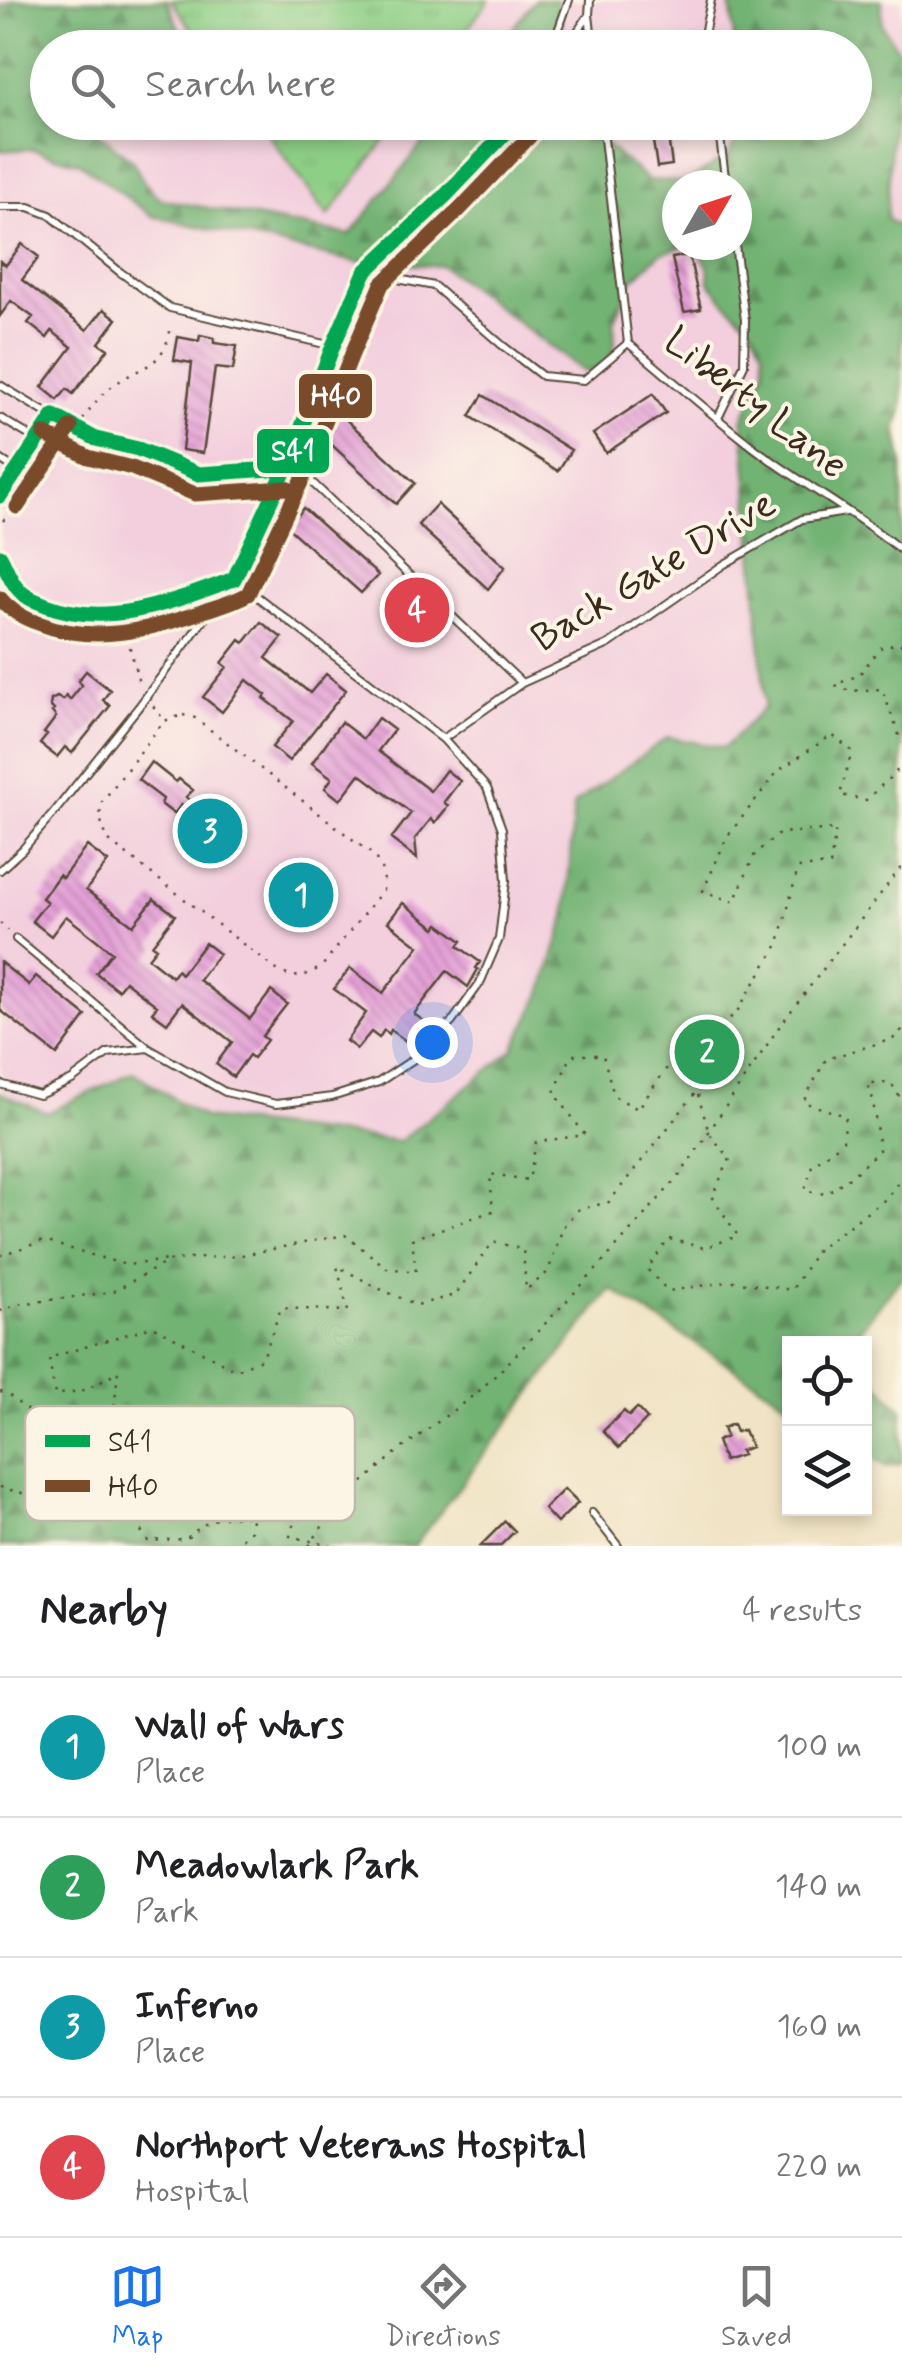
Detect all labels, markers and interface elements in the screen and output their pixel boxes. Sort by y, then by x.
search box [30,30,872,140]
icon: search [65,58,120,113]
text: Search here [145,61,336,110]
north arrow [662,170,752,260]
street label: Liberty Lane [653,316,857,492]
line badge: H40 [297,372,374,420]
text: H40 [311,379,361,416]
line badge: S41 [255,427,331,475]
text: S41 [271,434,315,471]
street label: Back Gate Drive [522,479,786,665]
pin: 4 [384,572,450,648]
pin: 3 [178,794,242,868]
pin: 1 [268,858,334,932]
pin: 2 [674,1014,740,1090]
your location [407,1017,458,1068]
map controls [782,1336,872,1516]
button: locate [782,1336,872,1426]
legend [25,1406,355,1521]
text: S41 [108,1425,152,1462]
button: layers [782,1426,872,1516]
text: H40 [108,1470,159,1507]
text: Nearby [40,1584,168,1639]
text: 4 results [742,1590,862,1632]
text: Wall of Wars [135,1702,344,1751]
text: 1 [65,1726,80,1768]
text: 100 m [776,1726,862,1768]
text: Place [135,1751,205,1793]
text: Meadowlark Park [135,1842,419,1891]
text: 2 [65,1866,80,1908]
text: 140 m [775,1866,862,1908]
text: Park [135,1891,199,1933]
text: Inferno [135,1982,259,2031]
text: 3 [65,2006,80,2048]
text: 160 m [777,2006,862,2048]
text: Place [135,2031,205,2073]
text: Northport Veterans Hospital [135,2122,587,2171]
text: 4 [63,2146,82,2188]
text: 220 m [776,2146,862,2188]
text: Hospital [135,2171,249,2213]
tab: Map [110,2259,165,2356]
tab: Directions [386,2259,501,2356]
tab: Saved [721,2259,792,2356]

